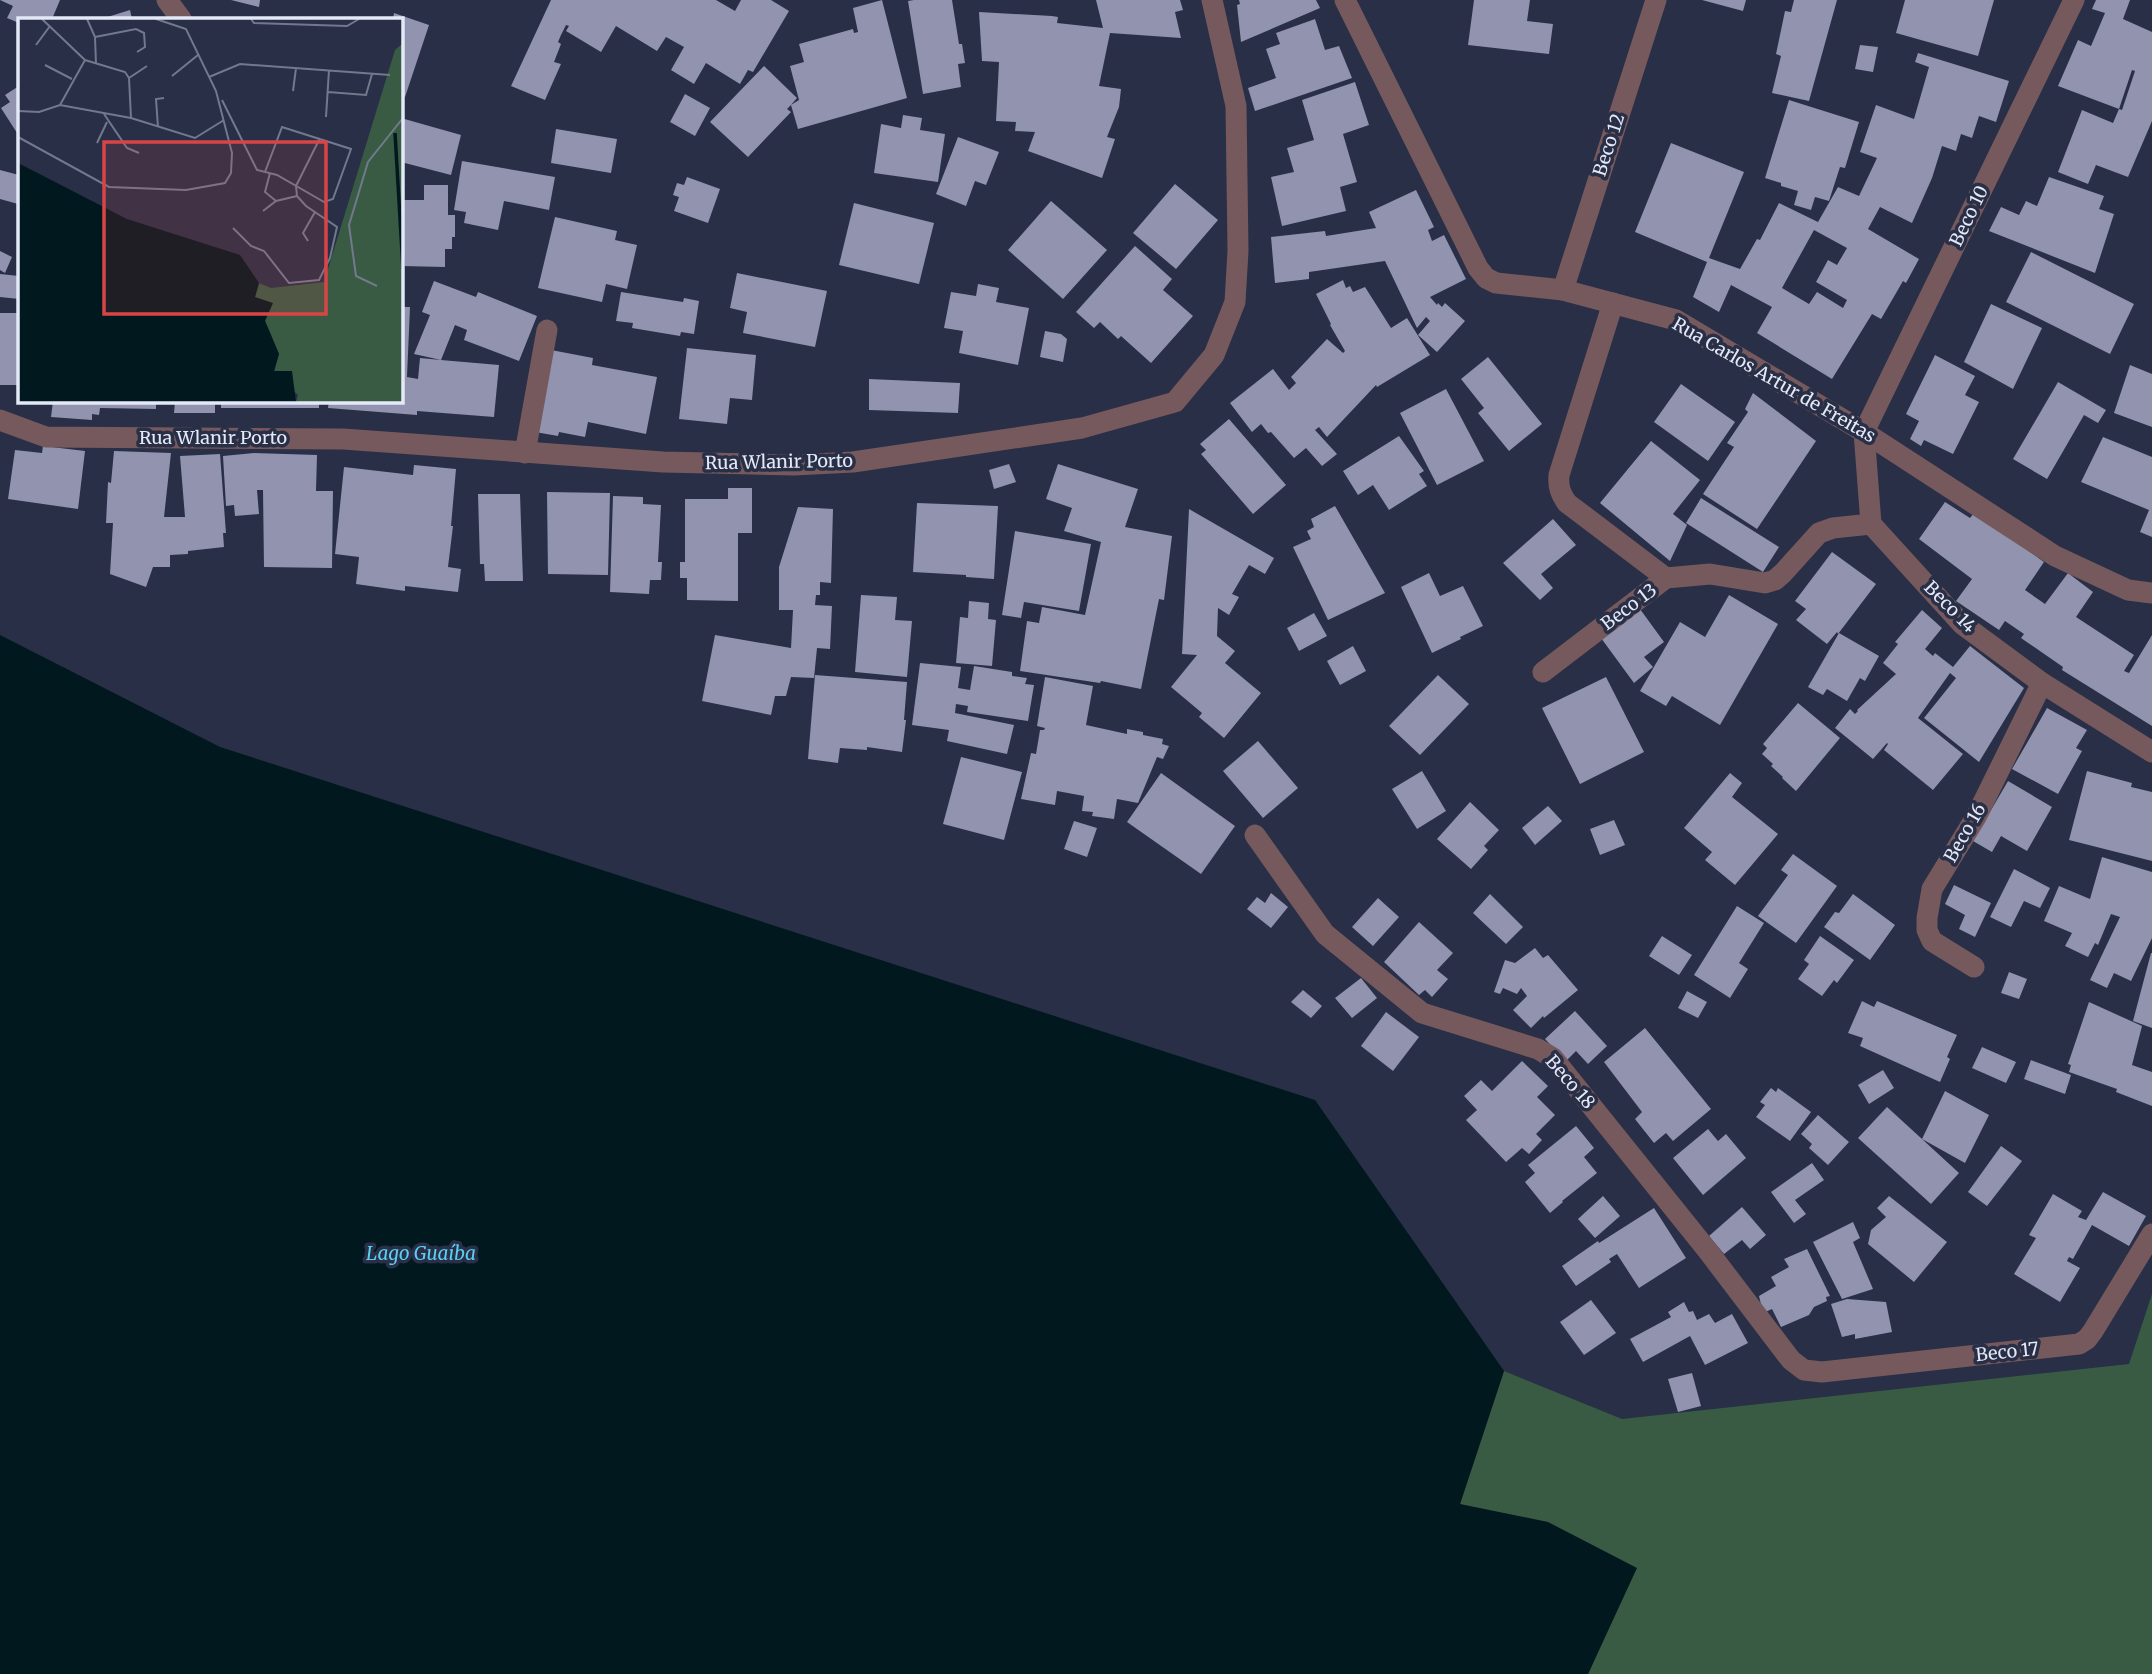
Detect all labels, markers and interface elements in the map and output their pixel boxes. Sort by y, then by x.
inset map [18,18,402,402]
street label: Beco 12 [1588,111,1629,179]
street label: Beco 10 [1944,182,1993,250]
street label: Rua Carlos Artur de Freitas [1669,312,1880,447]
street label: Rua Wlanir Porto [139,426,287,449]
street label: Rua Wlanir Porto [705,449,853,474]
street label: Beco 14 [1920,576,1981,637]
street label: Beco 13 [1596,578,1661,635]
street label: Beco 16 [1939,799,1991,866]
street label: Beco 18 [1541,1050,1600,1113]
water label: Lago Guaíba [366,1241,476,1265]
street label: Beco 17 [1974,1337,2040,1366]

